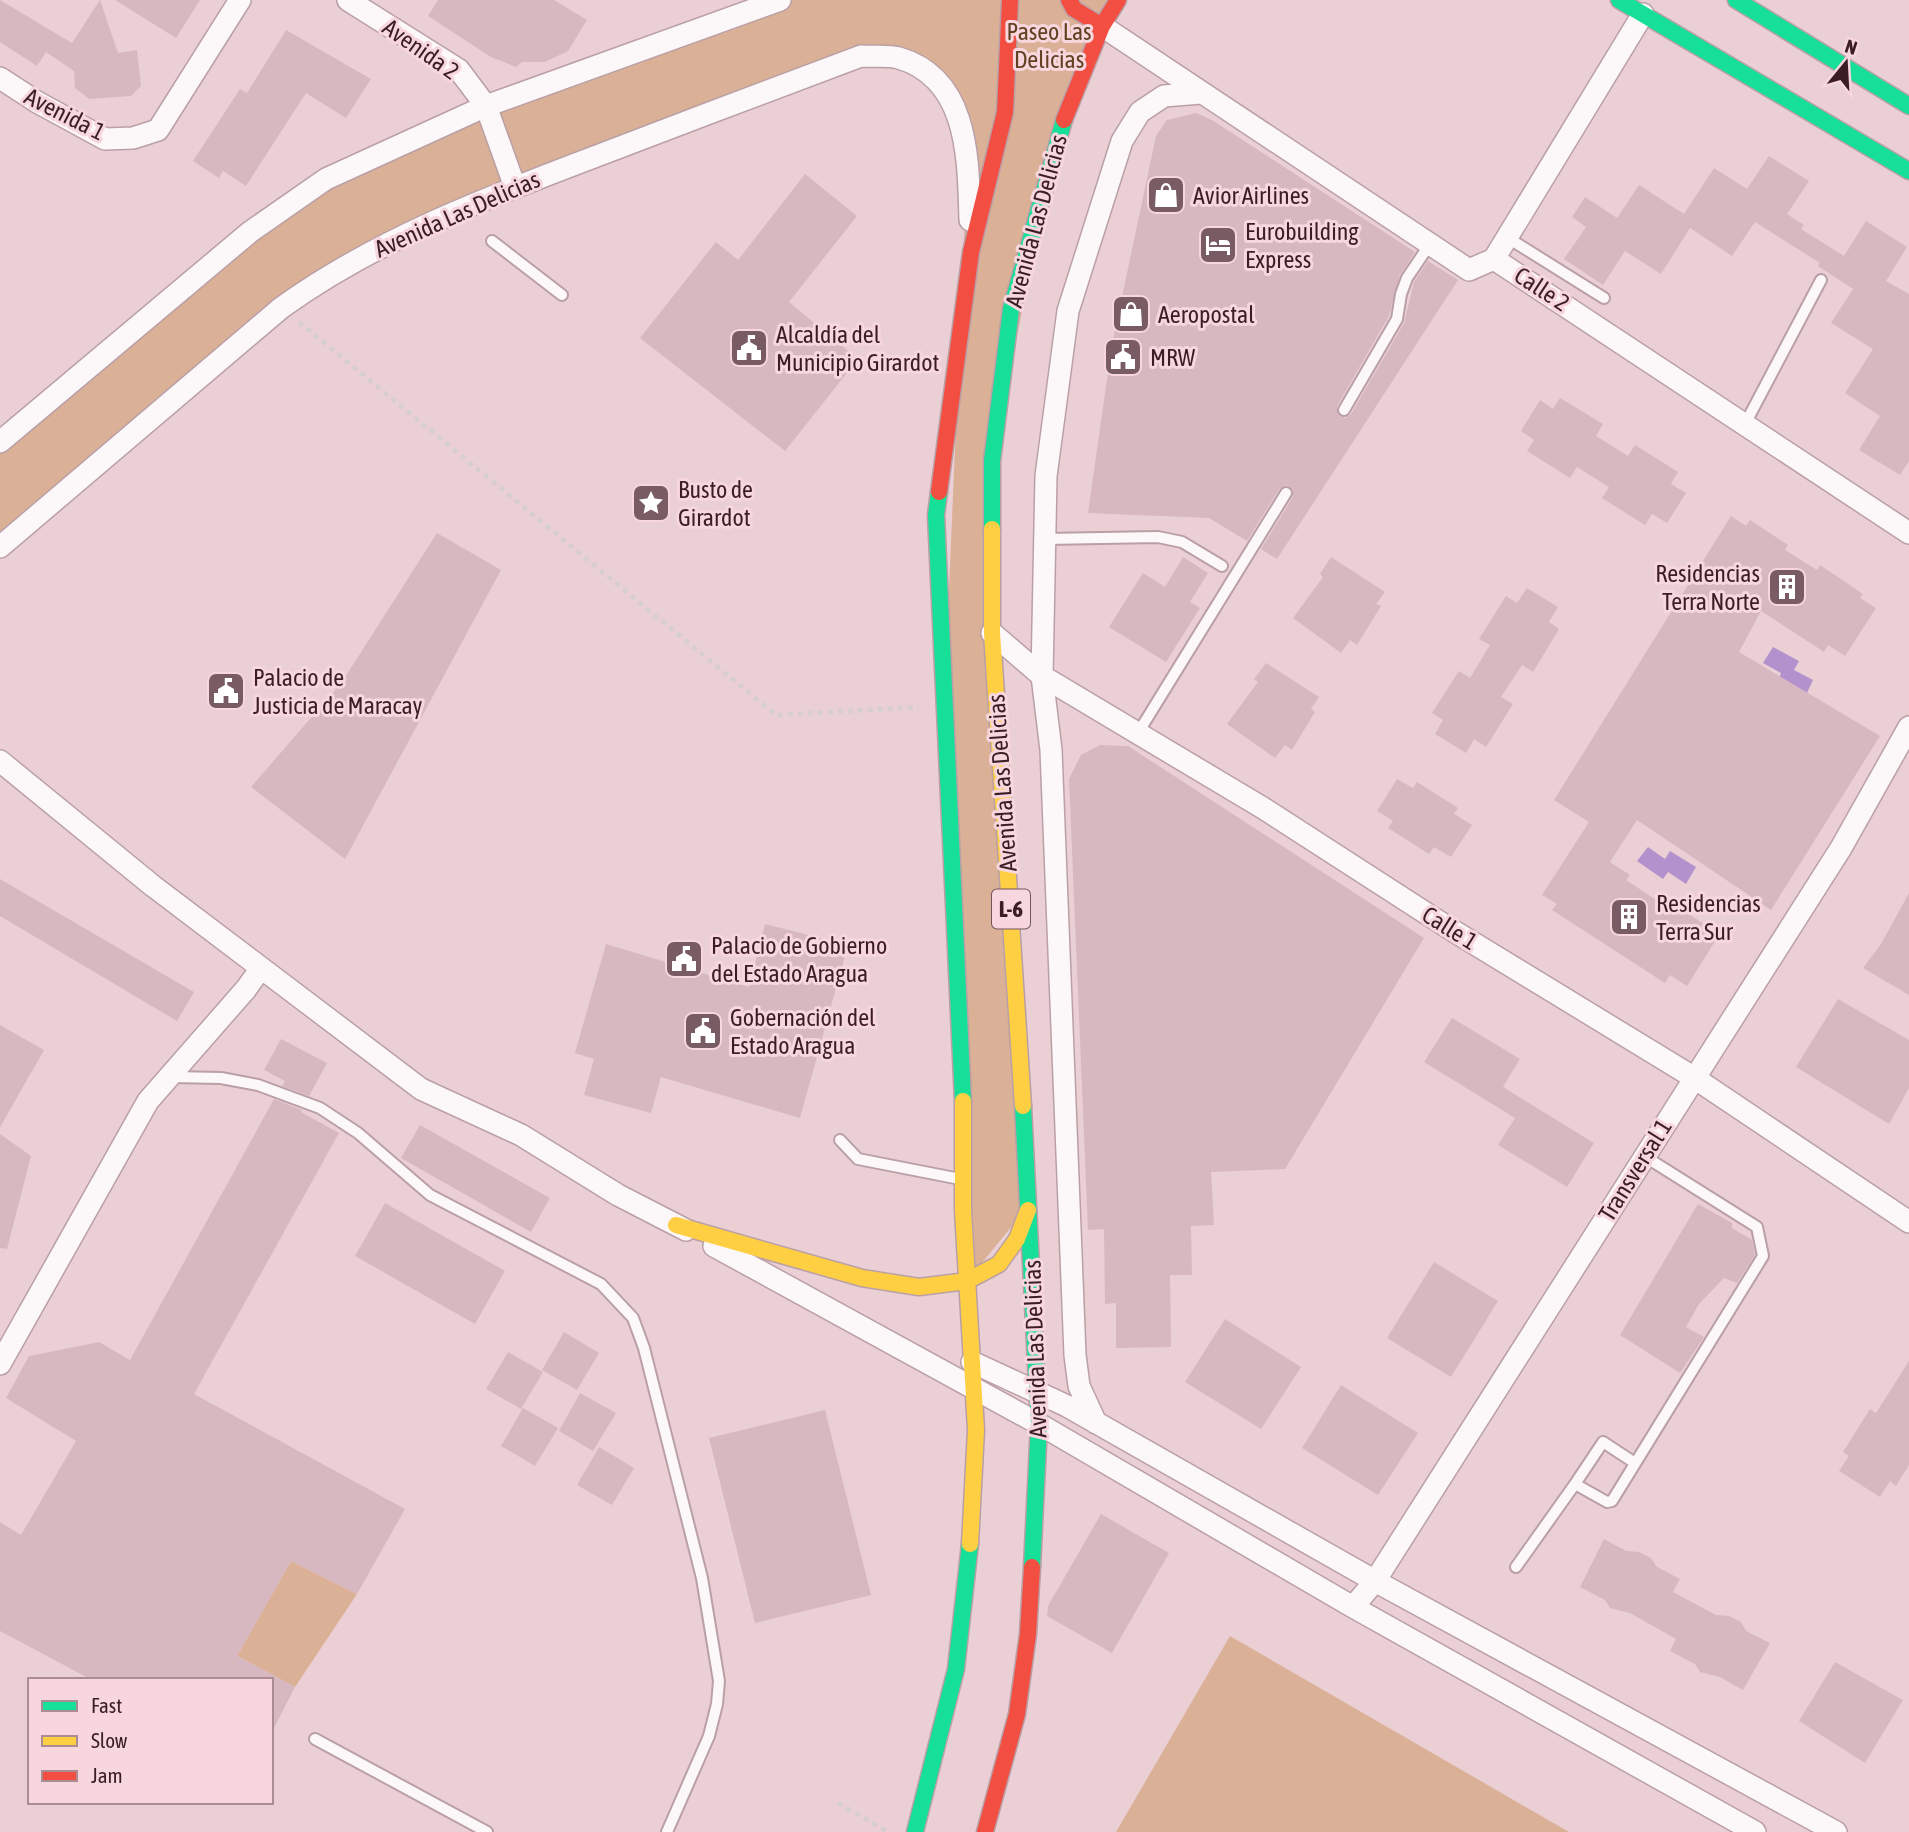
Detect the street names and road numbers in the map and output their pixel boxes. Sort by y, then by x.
street label: Avenida 2 [378,13,464,85]
street label: Avenida 1 [20,82,110,146]
street label: Avenida Las Delicias [1000,132,1072,310]
street label: Avenida Las Delicias [370,166,544,262]
street label: Calle 2 [1510,261,1574,317]
street label: Avenida Las Delicias [982,693,1022,873]
road number: L-6 [992,890,1030,928]
street label: Calle 1 [1417,901,1483,955]
street label: Transversal 1 [1593,1114,1677,1226]
street label: Avenida Las Delicias [1018,1260,1052,1438]

